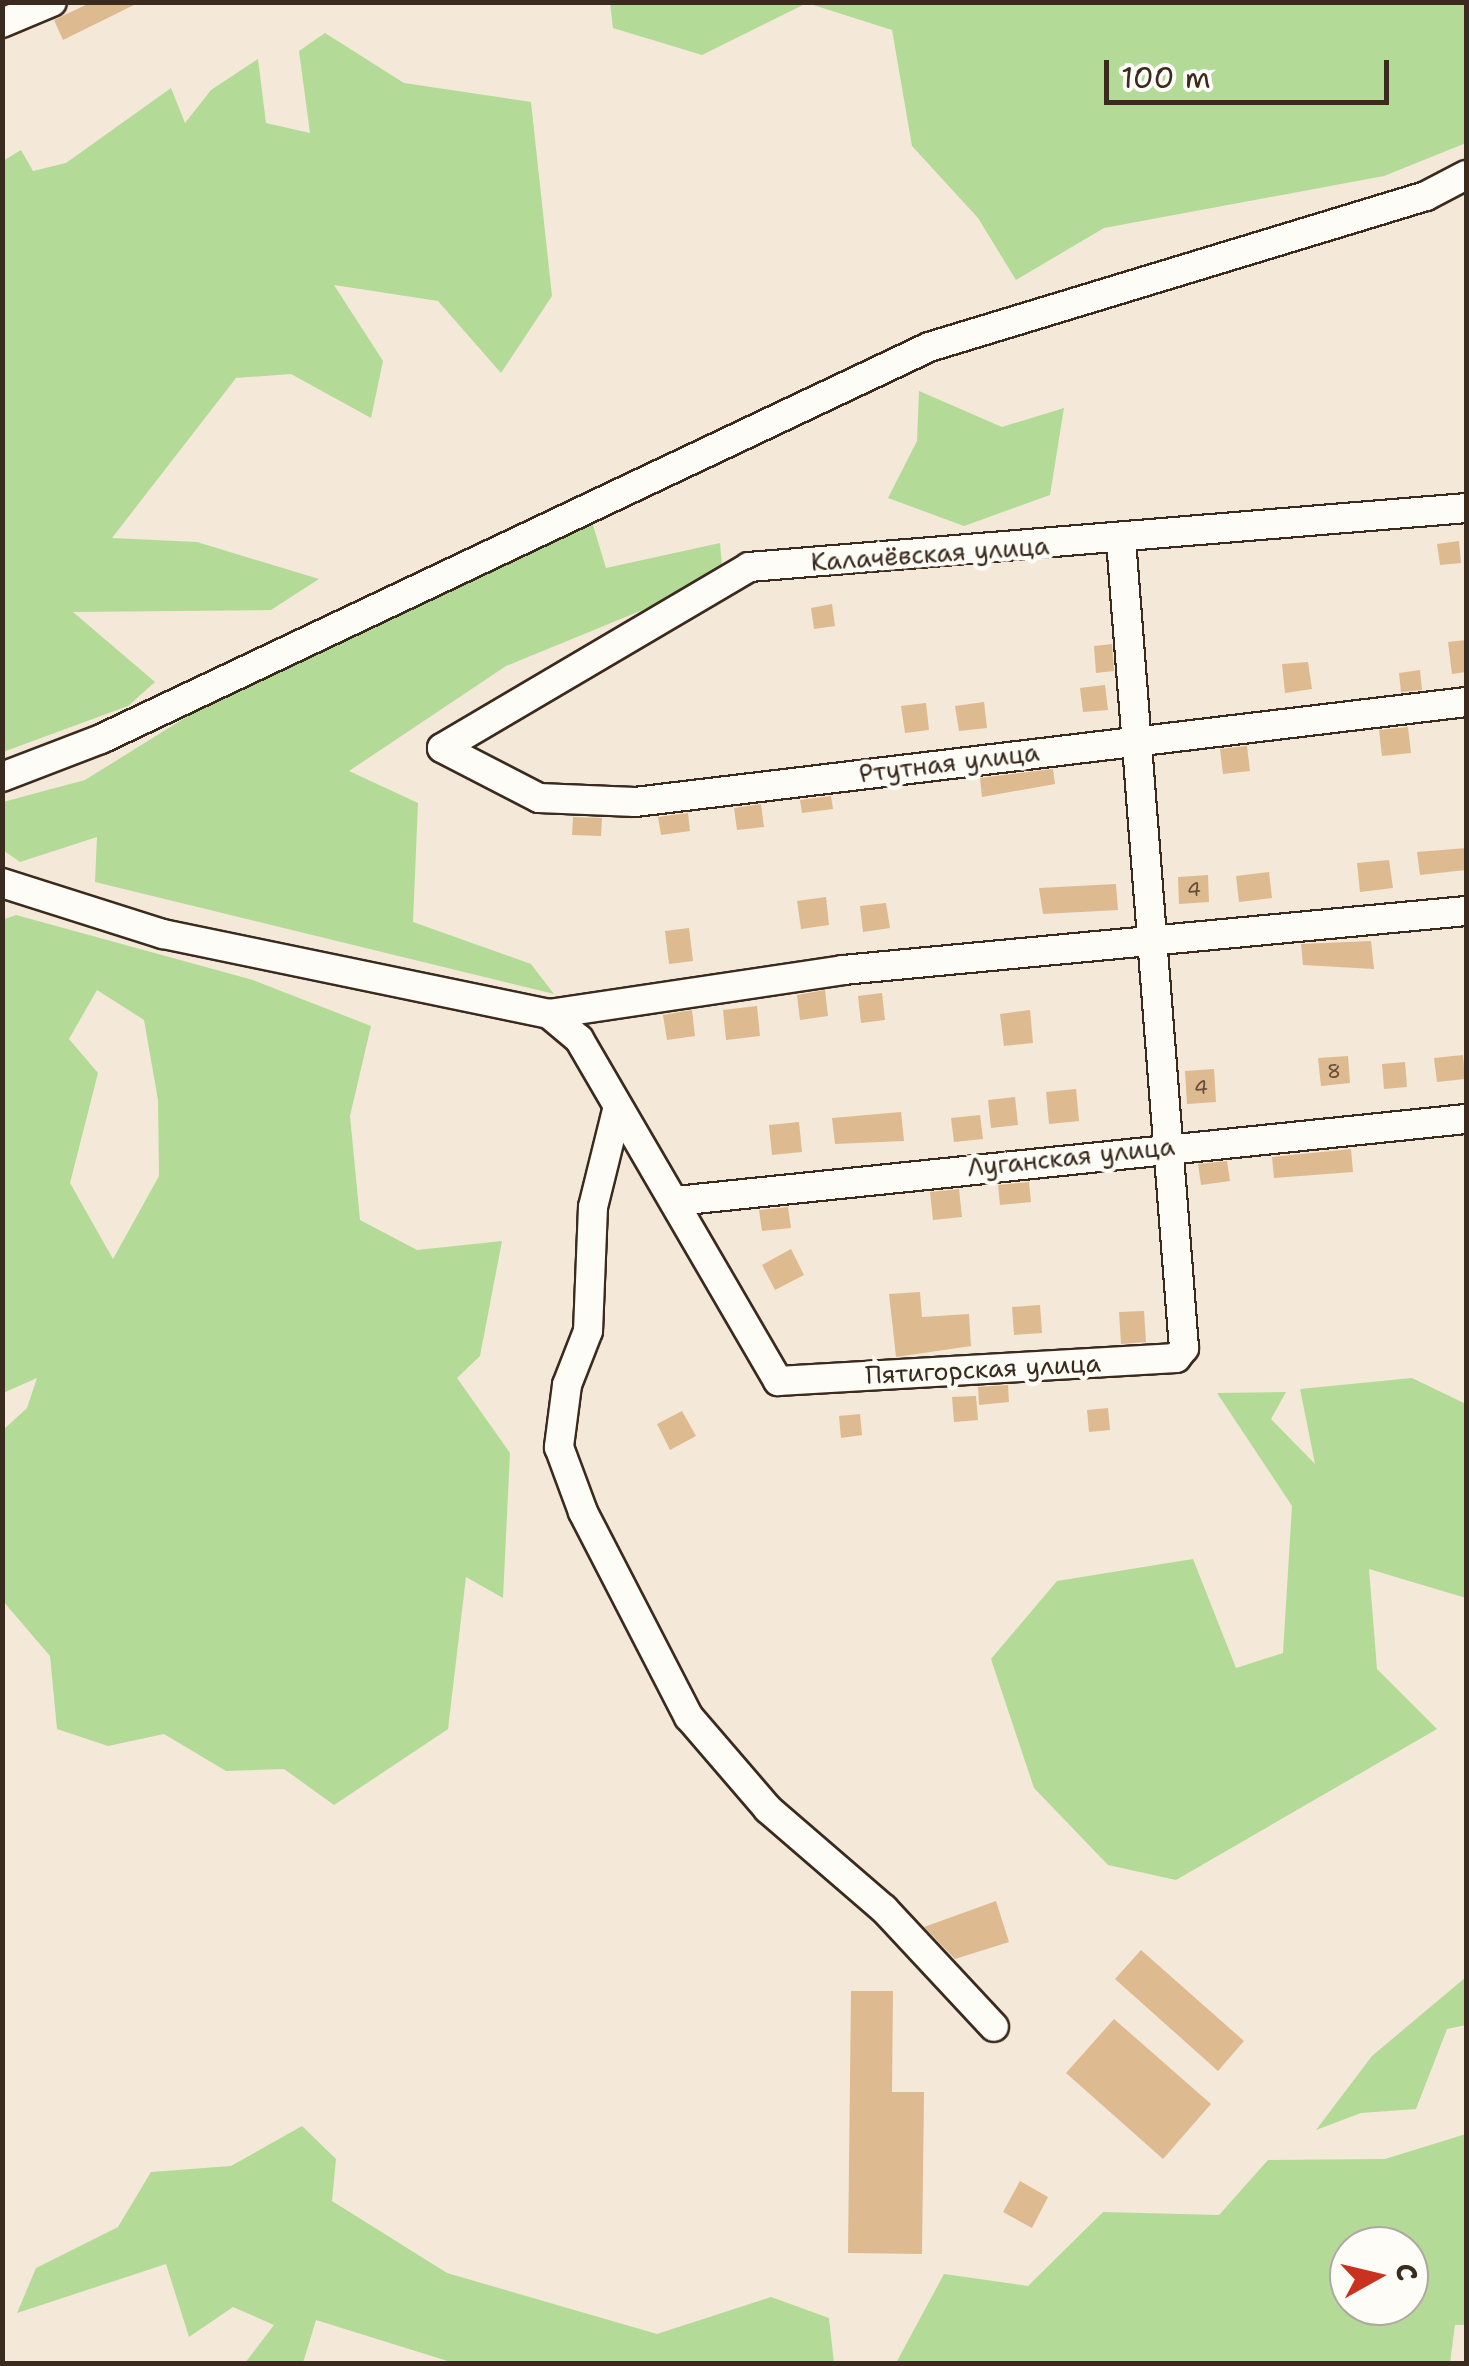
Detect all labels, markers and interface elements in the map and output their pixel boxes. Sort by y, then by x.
scale bar [1109,40,1394,102]
text: 100 m [1121,57,1211,98]
street label: Калачёвская улица [810,531,1050,577]
street label: Ртутная улица [857,737,1041,789]
house number: 4 [1187,877,1201,901]
house number: 8 [1327,1059,1341,1083]
house number: 4 [1194,1075,1208,1099]
street label: Луганская улица [966,1131,1176,1183]
street label: Пятигорская улица [864,1348,1102,1390]
north arrow [1329,2226,1429,2326]
text: С [1387,2261,1427,2283]

